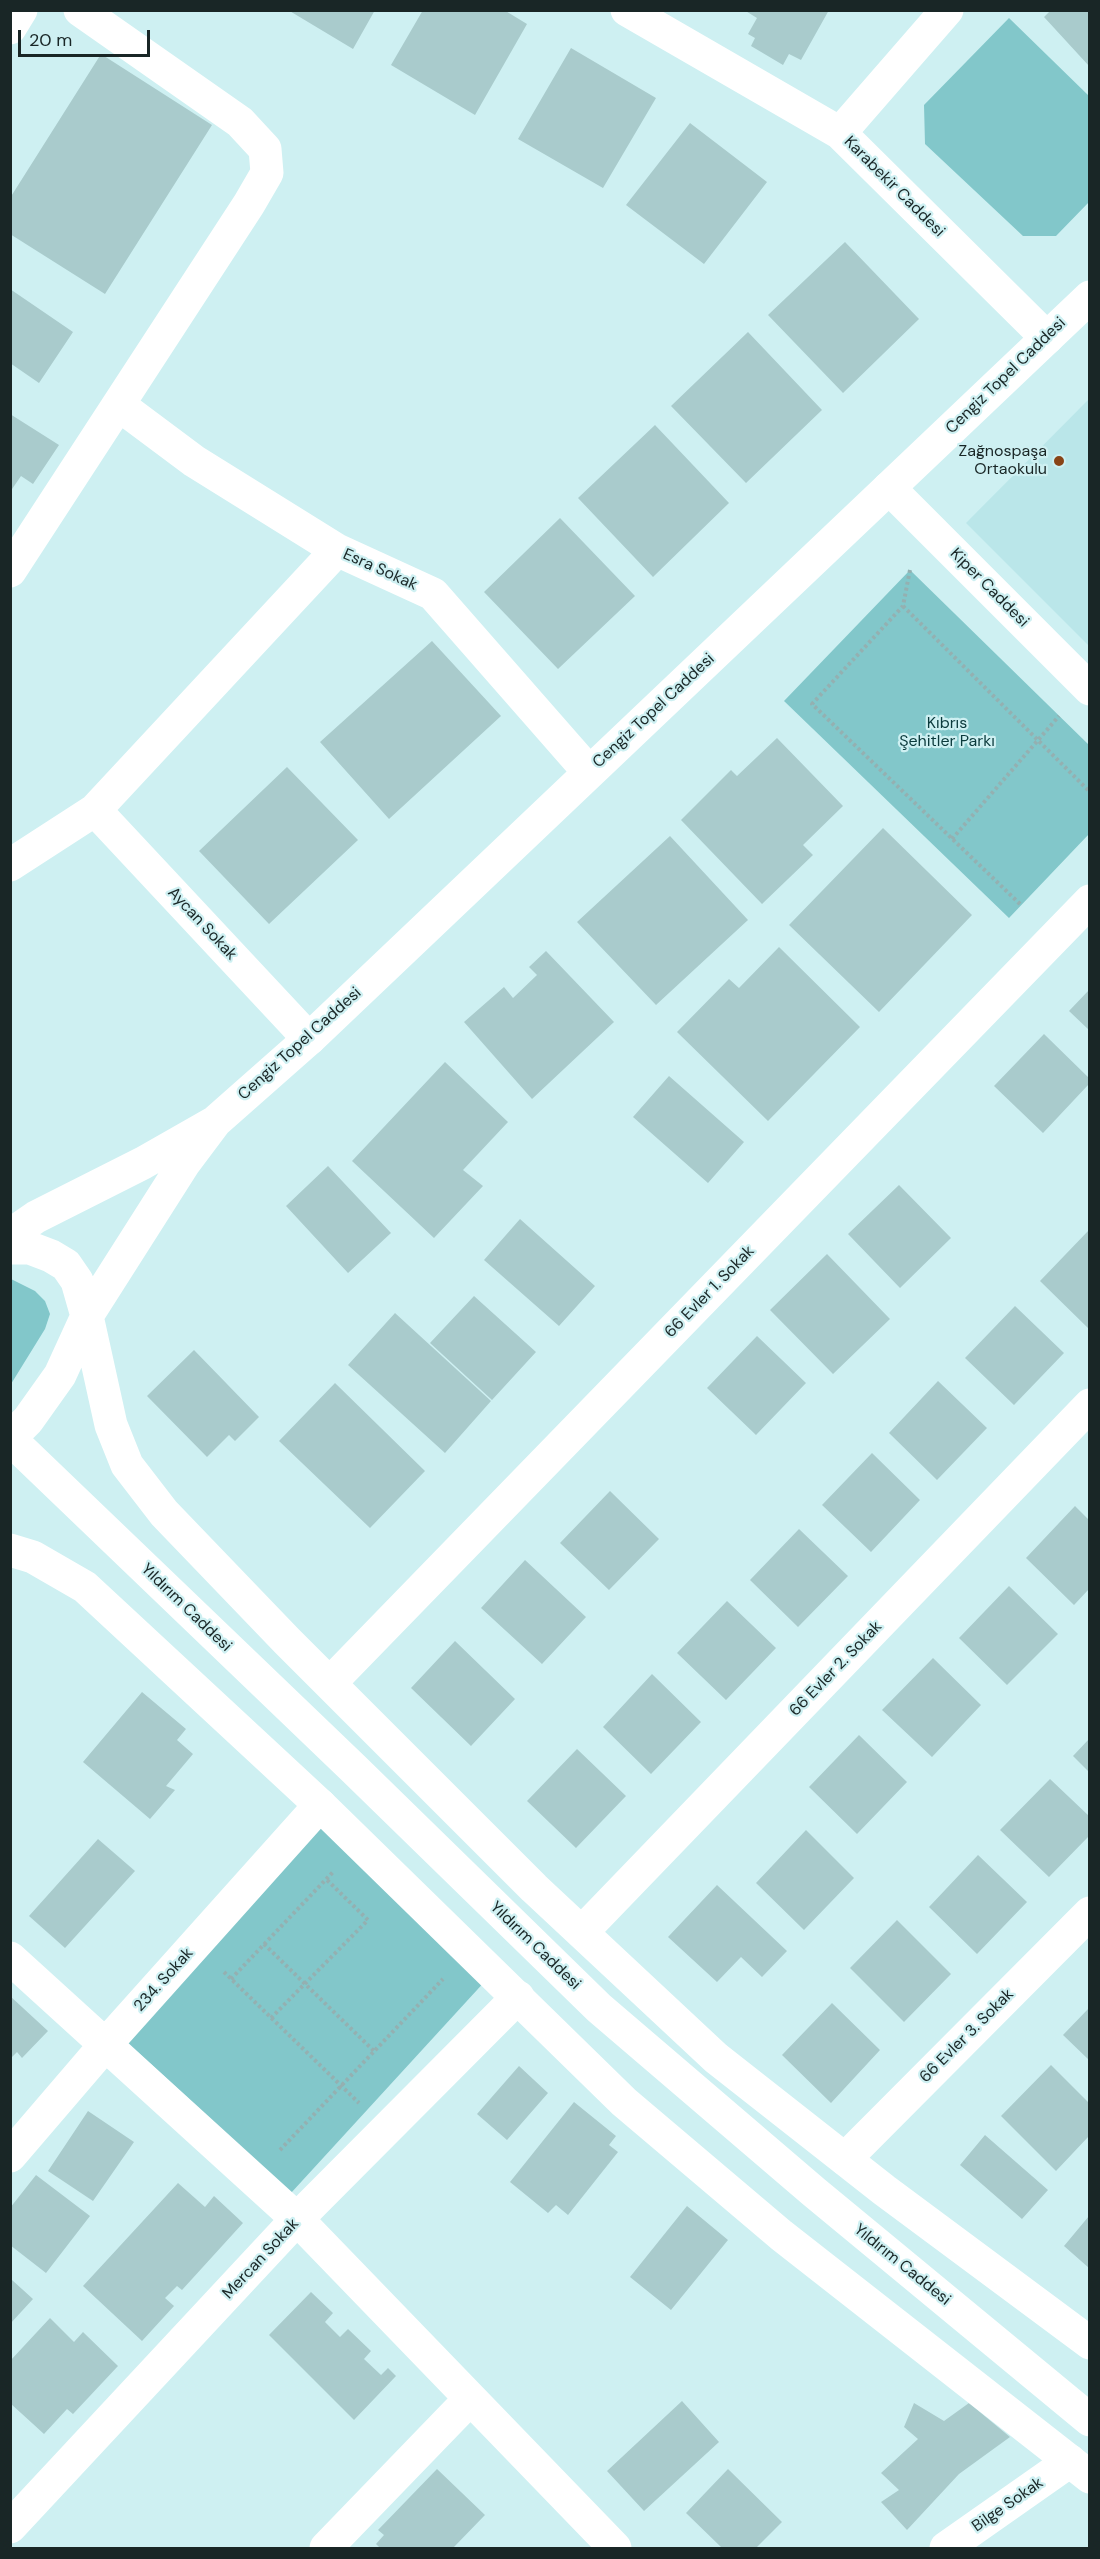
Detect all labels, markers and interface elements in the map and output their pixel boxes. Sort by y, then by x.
scale bar [21,18,153,56]
text: 20 m [29,28,72,52]
street label: Karabekir Caddesi [840,133,948,241]
street label: Cengiz Topel Caddesi [942,314,1070,438]
place label: Zağnospaşa Ortaokulu [959,442,1047,480]
marker: Zağnospaşa Ortaokulu [1052,454,1066,468]
street label: Esra Sokak [340,545,420,595]
street label: Kiper Caddesi [946,545,1032,631]
street label: Cengiz Topel Caddesi [589,650,719,772]
park label: Kıbrıs Şehitler Parkı [899,714,995,752]
street label: Aycan Sokak [163,884,241,964]
street label: Cengiz Topel Caddesi [234,984,366,1104]
street label: 66 Evler 1. Sokak [661,1242,759,1342]
street label: Yıldırım Caddesi [137,1560,235,1656]
street label: 66 Evler 2. Sokak [786,1617,886,1721]
street label: Yıldırım Caddesi [486,1898,584,1994]
street label: 234. Sokak [130,1944,198,2016]
street label: 66 Evler 3. Sokak [916,1985,1018,2087]
street label: Mercan Sokak [219,2215,303,2303]
street label: Yıldırım Caddesi [850,2220,954,2310]
street label: Bilge Sokak [969,2473,1047,2537]

